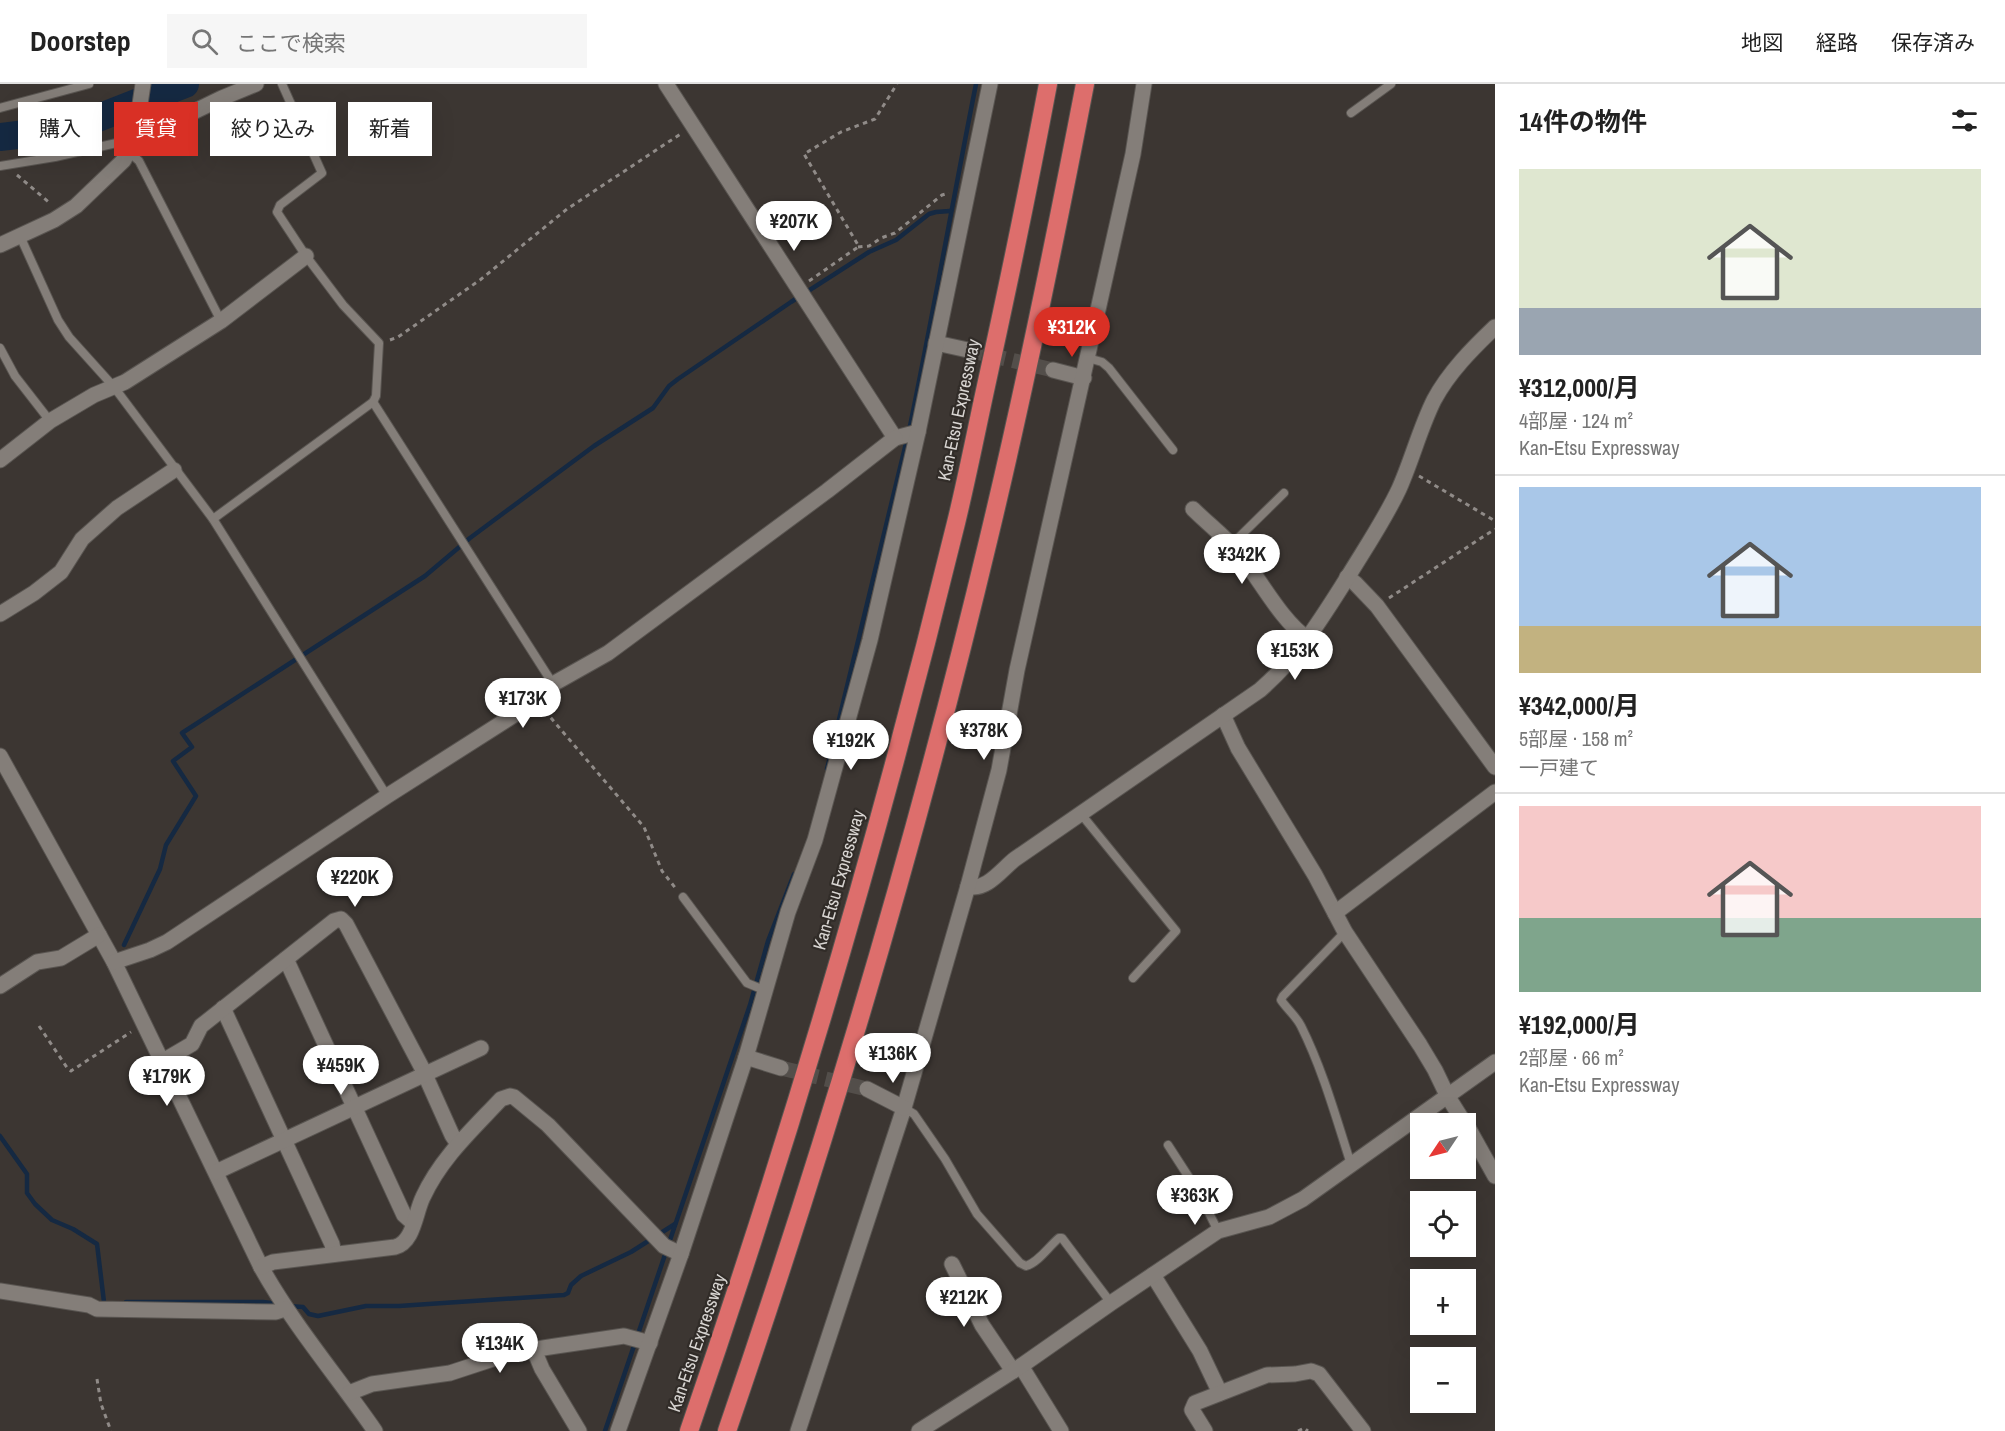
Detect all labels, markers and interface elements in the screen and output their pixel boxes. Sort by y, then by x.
search box [167,14,587,68]
text: Doorstep [30,22,131,60]
icon: search [188,25,221,58]
text: ここで検索 [236,28,346,58]
text: 地図 [1741,28,1783,57]
text: 経路 [1816,28,1858,57]
text: 保存済み [1891,28,1975,57]
chip: 購入 [18,102,102,156]
chip: 賃貸 [114,102,198,156]
chip: 絞り込み [210,102,336,156]
chip: 新着 [348,102,432,156]
text: 14件の物件 [1519,104,1647,139]
icon: filters [1948,104,1981,137]
pin: ¥207K [752,201,836,252]
text: ¥207K [770,207,818,234]
icon: home [1696,208,1804,316]
pin: ¥312K [1030,307,1114,358]
text: ¥312K [1048,313,1096,340]
street label: Kan-Etsu Expressway [931,336,986,483]
text: ¥312,000/月 [1519,370,1640,405]
text: 4部屋 · 124 m² [1519,407,1633,434]
text: Kan-Etsu Expressway [1519,434,1679,461]
icon: home [1696,526,1804,634]
pin: ¥342K [1200,534,1284,585]
text: ¥342K [1218,540,1266,567]
pin: ¥153K [1253,630,1337,681]
text: ¥153K [1271,636,1319,663]
pin: ¥173K [481,678,565,729]
text: ¥173K [499,684,547,711]
text: ¥342,000/月 [1519,688,1640,723]
pin: ¥378K [942,710,1026,761]
text: ¥378K [960,716,1008,743]
pin: ¥192K [809,720,893,771]
text: 5部屋 · 158 m² [1519,725,1633,752]
text: ¥192K [827,726,875,753]
text: 一戸建て [1519,754,1599,781]
street label: Kan-Etsu Expressway [807,806,871,953]
icon: home [1696,845,1804,953]
pin: ¥220K [313,857,397,908]
text: ¥220K [331,863,379,890]
text: ¥192,000/月 [1519,1007,1640,1042]
pin: ¥136K [851,1033,935,1084]
text: ¥136K [869,1039,917,1066]
text: 2部屋 · 66 m² [1519,1044,1624,1071]
pin: ¥459K [299,1045,383,1096]
text: ¥459K [317,1051,365,1078]
pin: ¥179K [125,1056,209,1107]
text: ¥179K [143,1062,191,1089]
text: Kan-Etsu Expressway [1519,1071,1679,1098]
north arrow [1410,1113,1476,1179]
map controls [1410,1113,1476,1413]
pin: ¥363K [1153,1175,1237,1226]
text: ¥363K [1171,1181,1219,1208]
button: locate [1410,1191,1476,1257]
button: + [1410,1269,1476,1335]
street label: Kan-Etsu Expressway [661,1270,732,1415]
pin: ¥212K [922,1277,1006,1328]
text: ¥212K [940,1283,988,1310]
pin: ¥134K [458,1323,542,1374]
text: ¥134K [476,1329,524,1356]
button: − [1410,1347,1476,1413]

